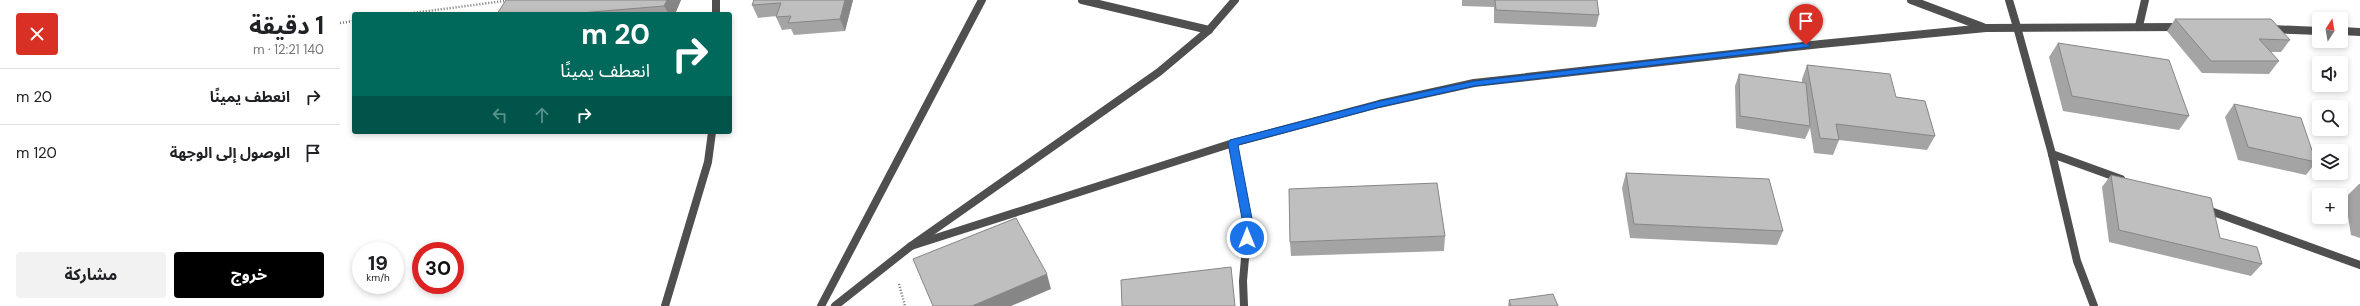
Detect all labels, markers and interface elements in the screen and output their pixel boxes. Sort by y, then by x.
pin [1789,4,1823,45]
text: 1 دقيقة [249,10,324,41]
icon: arrive [1795,10,1817,32]
north arrow [2312,12,2348,48]
map controls [2312,12,2348,224]
button: close [16,13,58,55]
text: 20 m [581,16,650,53]
icon: right [664,28,716,80]
text: 140 m · 12:21 [253,41,324,58]
button: sound [2312,56,2348,92]
text: انعطف يمينًا [560,59,650,83]
icon: right [302,86,324,108]
text: 20 m [16,87,52,107]
text: انعطف يمينًا [210,87,290,107]
button: search [2312,100,2348,136]
icon: left [489,104,511,126]
icon: ahead [531,104,553,126]
icon: right [573,104,595,126]
icon: arrive [302,142,324,164]
text: 120 m [16,143,57,163]
text: الوصول إلى الوجهة [170,143,290,163]
button: layers [2312,144,2348,180]
button: + [2312,188,2348,224]
position arrow [1226,217,1268,259]
speed limit sign: 30 [412,242,464,294]
text: 19 [368,250,388,276]
button: مشاركة [16,252,166,298]
button: خروج [174,252,324,298]
text: km/h [366,271,390,284]

